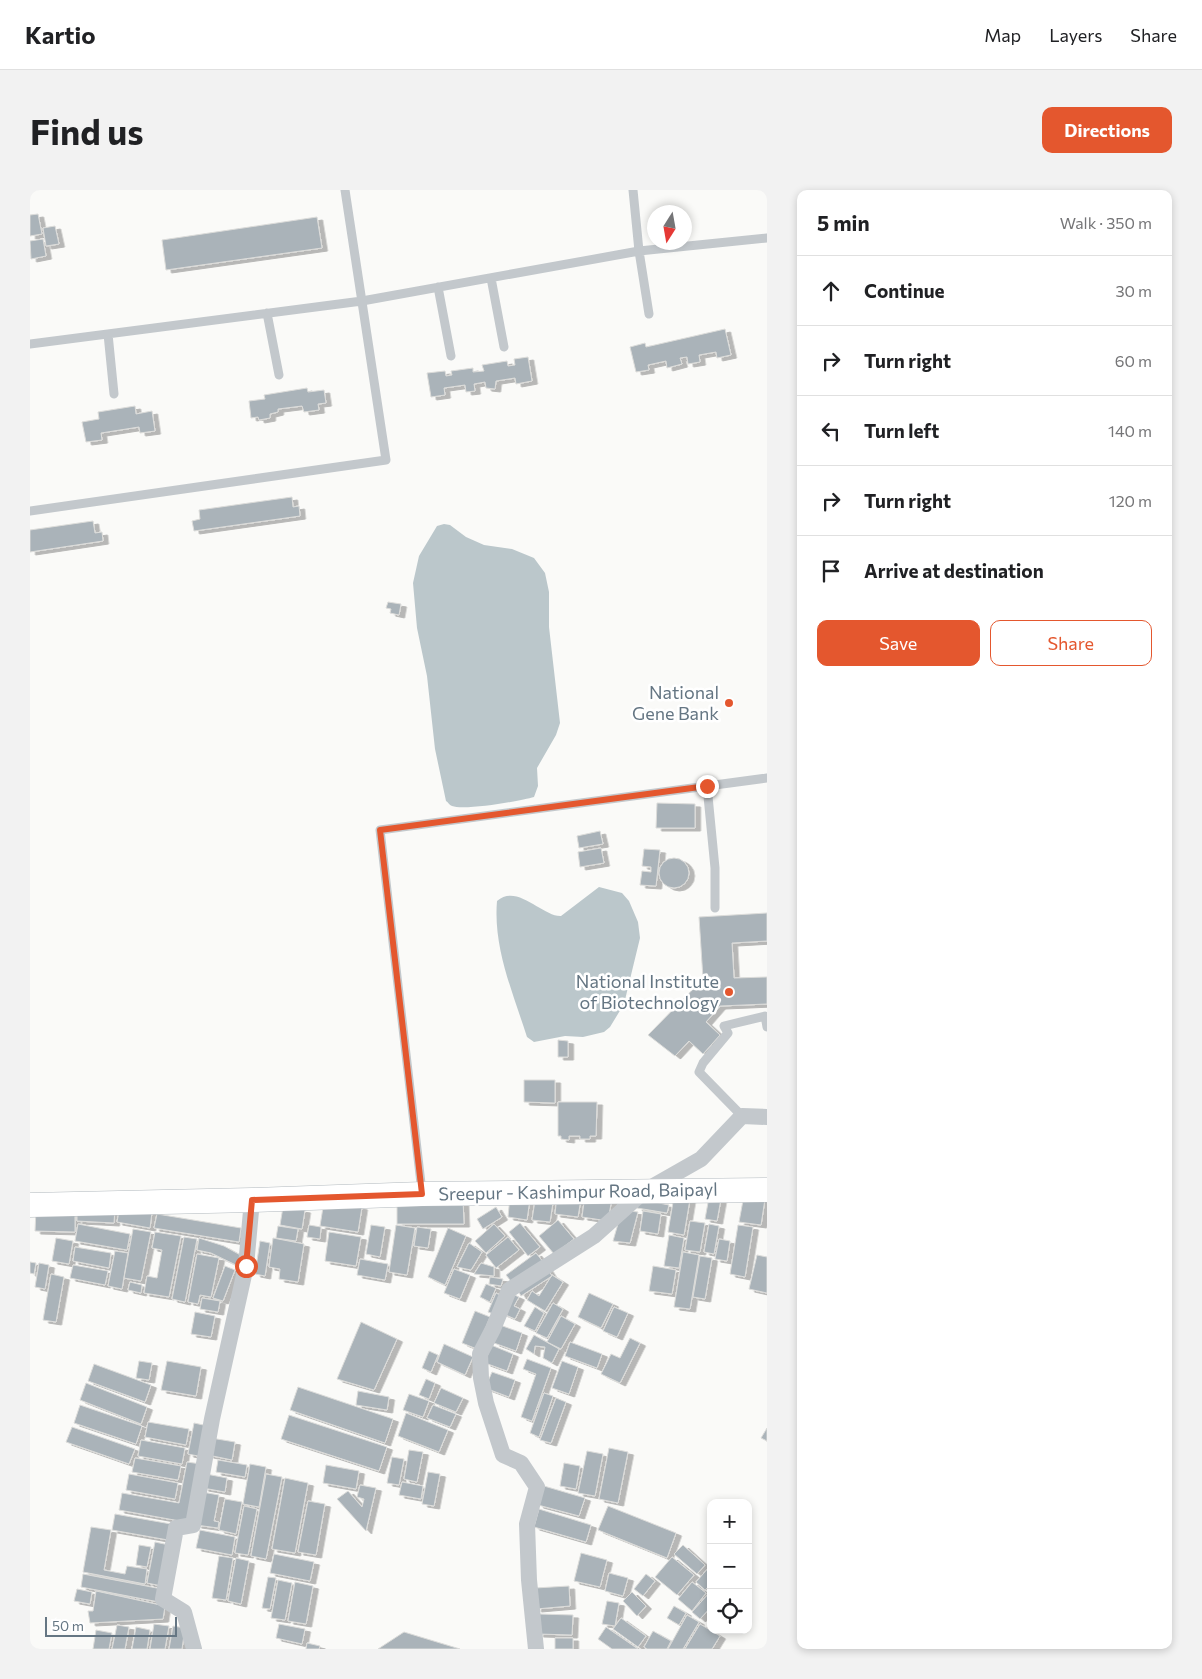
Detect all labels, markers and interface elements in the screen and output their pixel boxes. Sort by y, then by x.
text: Kartio [25,20,95,49]
text: Map [984,24,1021,46]
text: Layers [1049,24,1102,46]
text: Share [1130,24,1177,46]
button: Directions [1042,107,1172,153]
text: Find us [30,109,144,152]
north arrow [647,205,692,250]
text: 5 min [817,210,870,235]
text: Walk · 350 m [1060,213,1152,232]
icon: ahead [817,277,845,305]
text: Continue [864,279,944,302]
text: 30 m [1115,281,1152,300]
icon: right [817,347,845,375]
text: Turn right [864,349,951,372]
text: 60 m [1115,351,1152,370]
icon: left [817,417,845,445]
text: Turn left [864,419,939,442]
text: 140 m [1108,421,1152,440]
icon: right [817,487,845,515]
text: Turn right [864,489,951,512]
text: 120 m [1109,491,1152,510]
icon: arrive [817,557,845,585]
text: Arrive at destination [864,559,1044,582]
button: Save [817,620,980,666]
button: Share [990,620,1152,666]
place label: National Gene Bank [632,681,719,724]
marker: National Gene Bank [723,697,735,709]
route end [696,775,719,798]
place label: National Institute of Biotechnology [576,970,719,1013]
marker: National Institute of Biotechnology [723,986,735,998]
street label: Sreepur - Kashimpur Road, Baipayl [438,1178,718,1204]
route start [235,1255,258,1278]
map controls [707,1499,752,1634]
button: + [707,1499,752,1544]
button: − [707,1544,752,1589]
button: locate [707,1589,752,1634]
scale bar [45,1614,178,1637]
text: 50 m [52,1617,84,1634]

